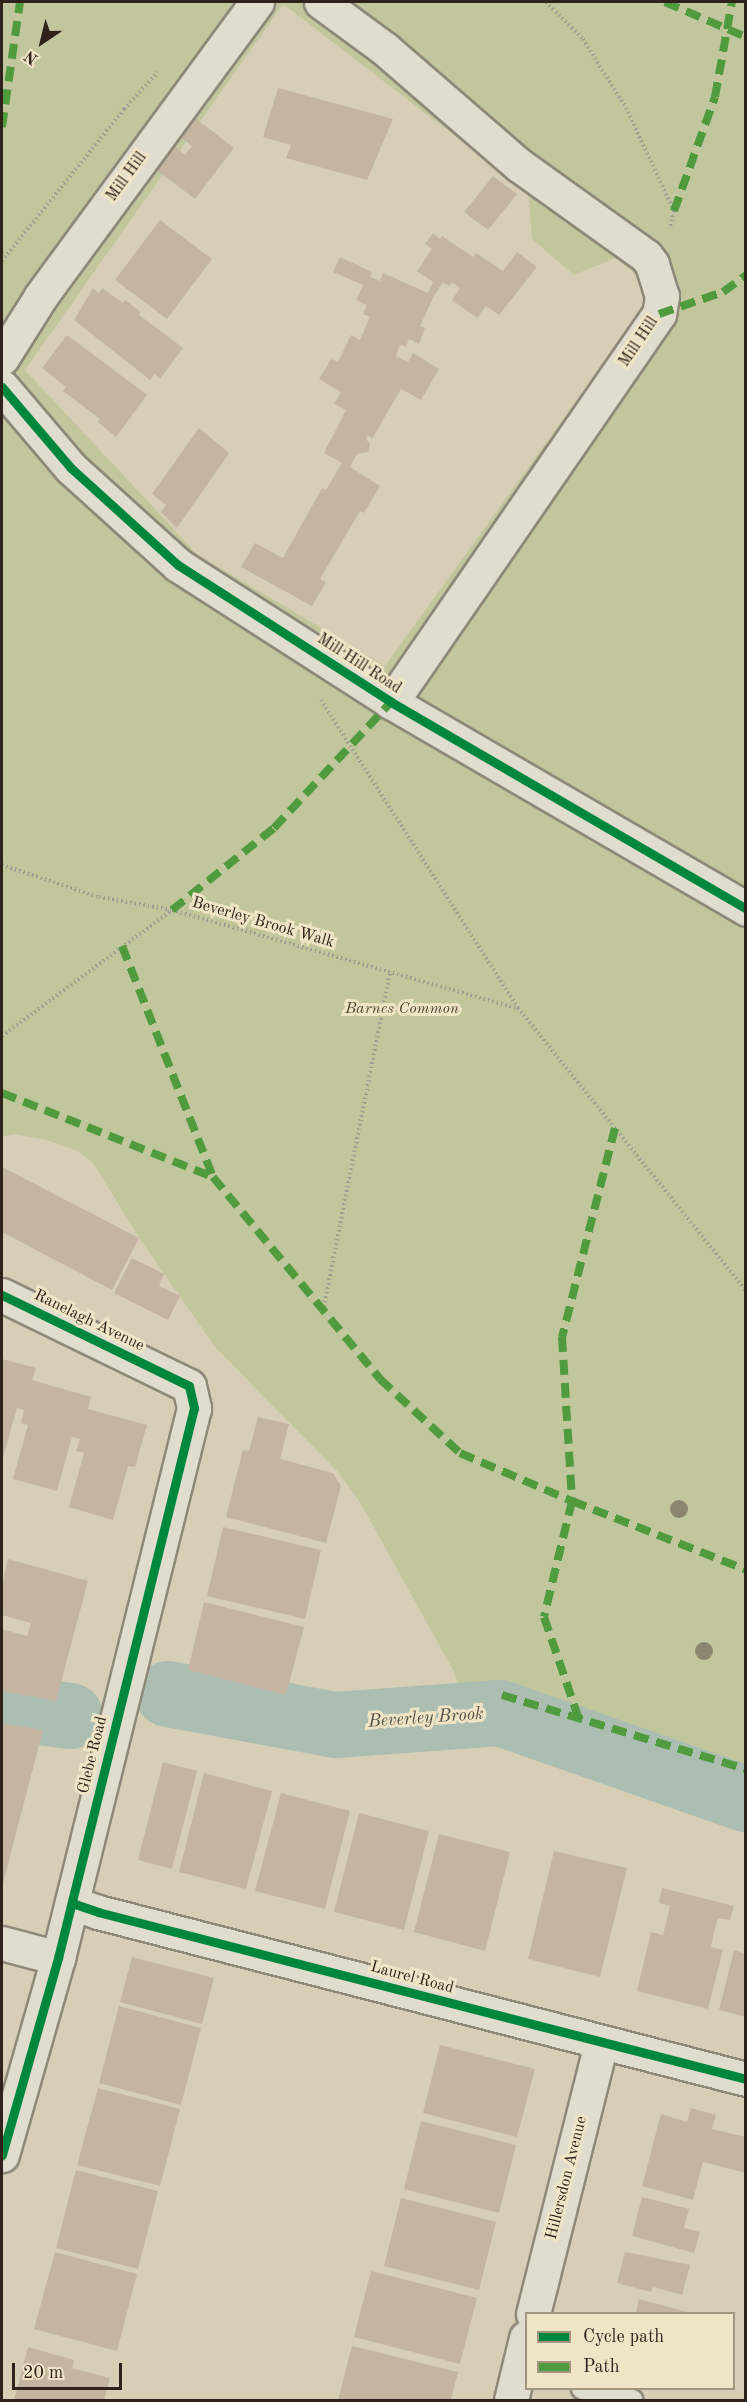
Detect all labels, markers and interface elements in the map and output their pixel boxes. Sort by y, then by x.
north arrow [12,12,72,72]
text: N [22,47,41,67]
street label: Mill Hill [103,149,151,205]
street label: Mill Hill [615,313,663,371]
street label: Mill Hill Road [313,630,405,698]
street label: Beverley Brook Walk [190,893,336,953]
park label: Barnes Common [345,999,459,1019]
street label: Ranelagh Avenue [31,1286,147,1356]
water label: Beverley Brook [367,1703,485,1733]
street label: Glebe Road [74,1714,112,1796]
street label: Laurel Road [368,1958,456,1998]
street label: Hillersdon Avenue [542,2114,592,2242]
legend [525,2312,735,2390]
text: Cycle path [583,2328,664,2346]
scale bar [15,2351,124,2389]
text: Path [583,2358,619,2376]
text: 20 m [23,2364,63,2382]

